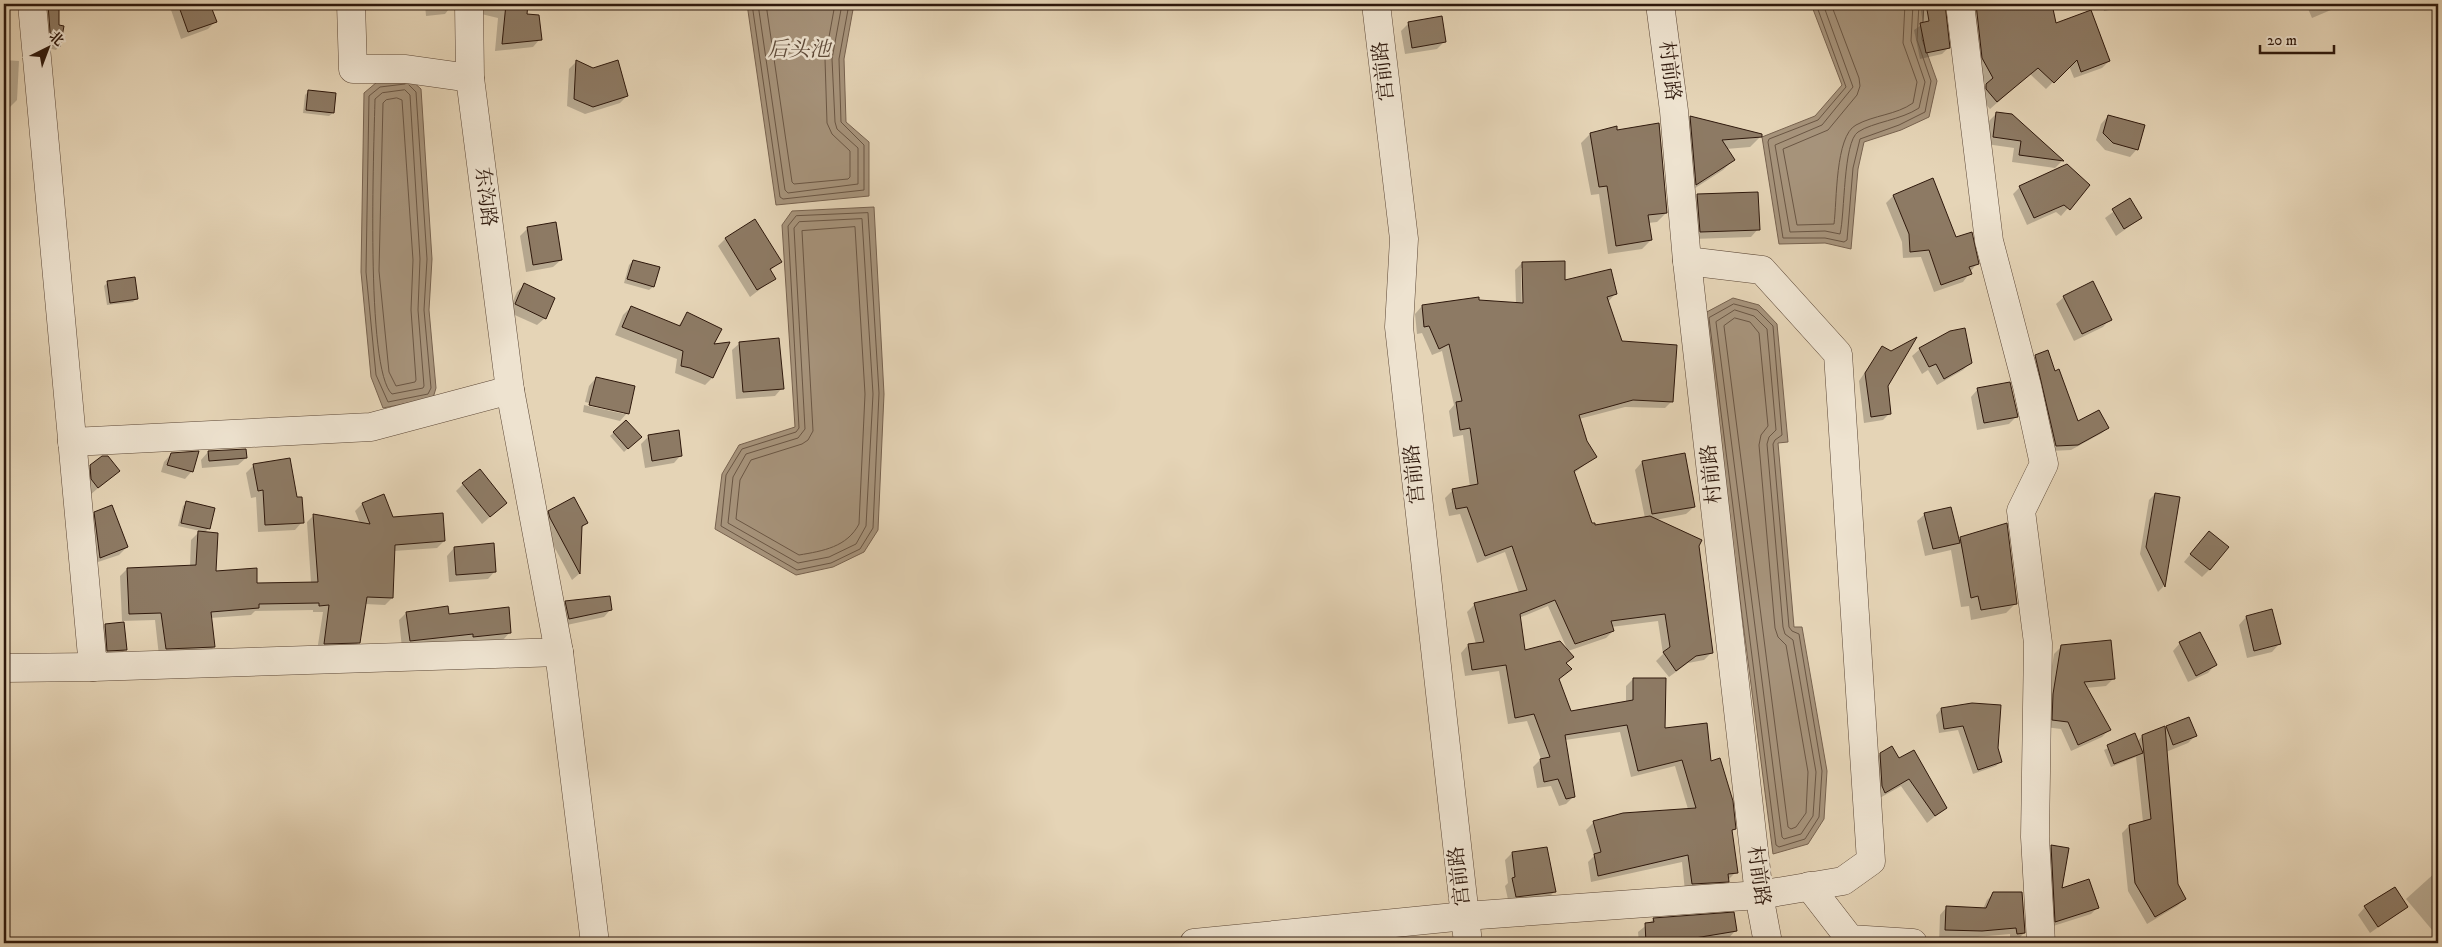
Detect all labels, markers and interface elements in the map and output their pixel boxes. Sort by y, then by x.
north arrow [22,22,72,72]
scale bar [2260,22,2333,54]
text: 北 [45,28,67,50]
text: 20 m [2267,31,2297,50]
water label: 后头池 [768,37,832,63]
street label: 宫前路 [1368,40,1400,102]
street label: 村前路 [1653,40,1685,102]
street label: 东沟路 [469,166,501,228]
street label: 宫前路 [1399,443,1431,505]
street label: 村前路 [1696,443,1728,505]
street label: 宫前路 [1444,845,1476,907]
street label: 村前路 [1741,845,1775,907]

